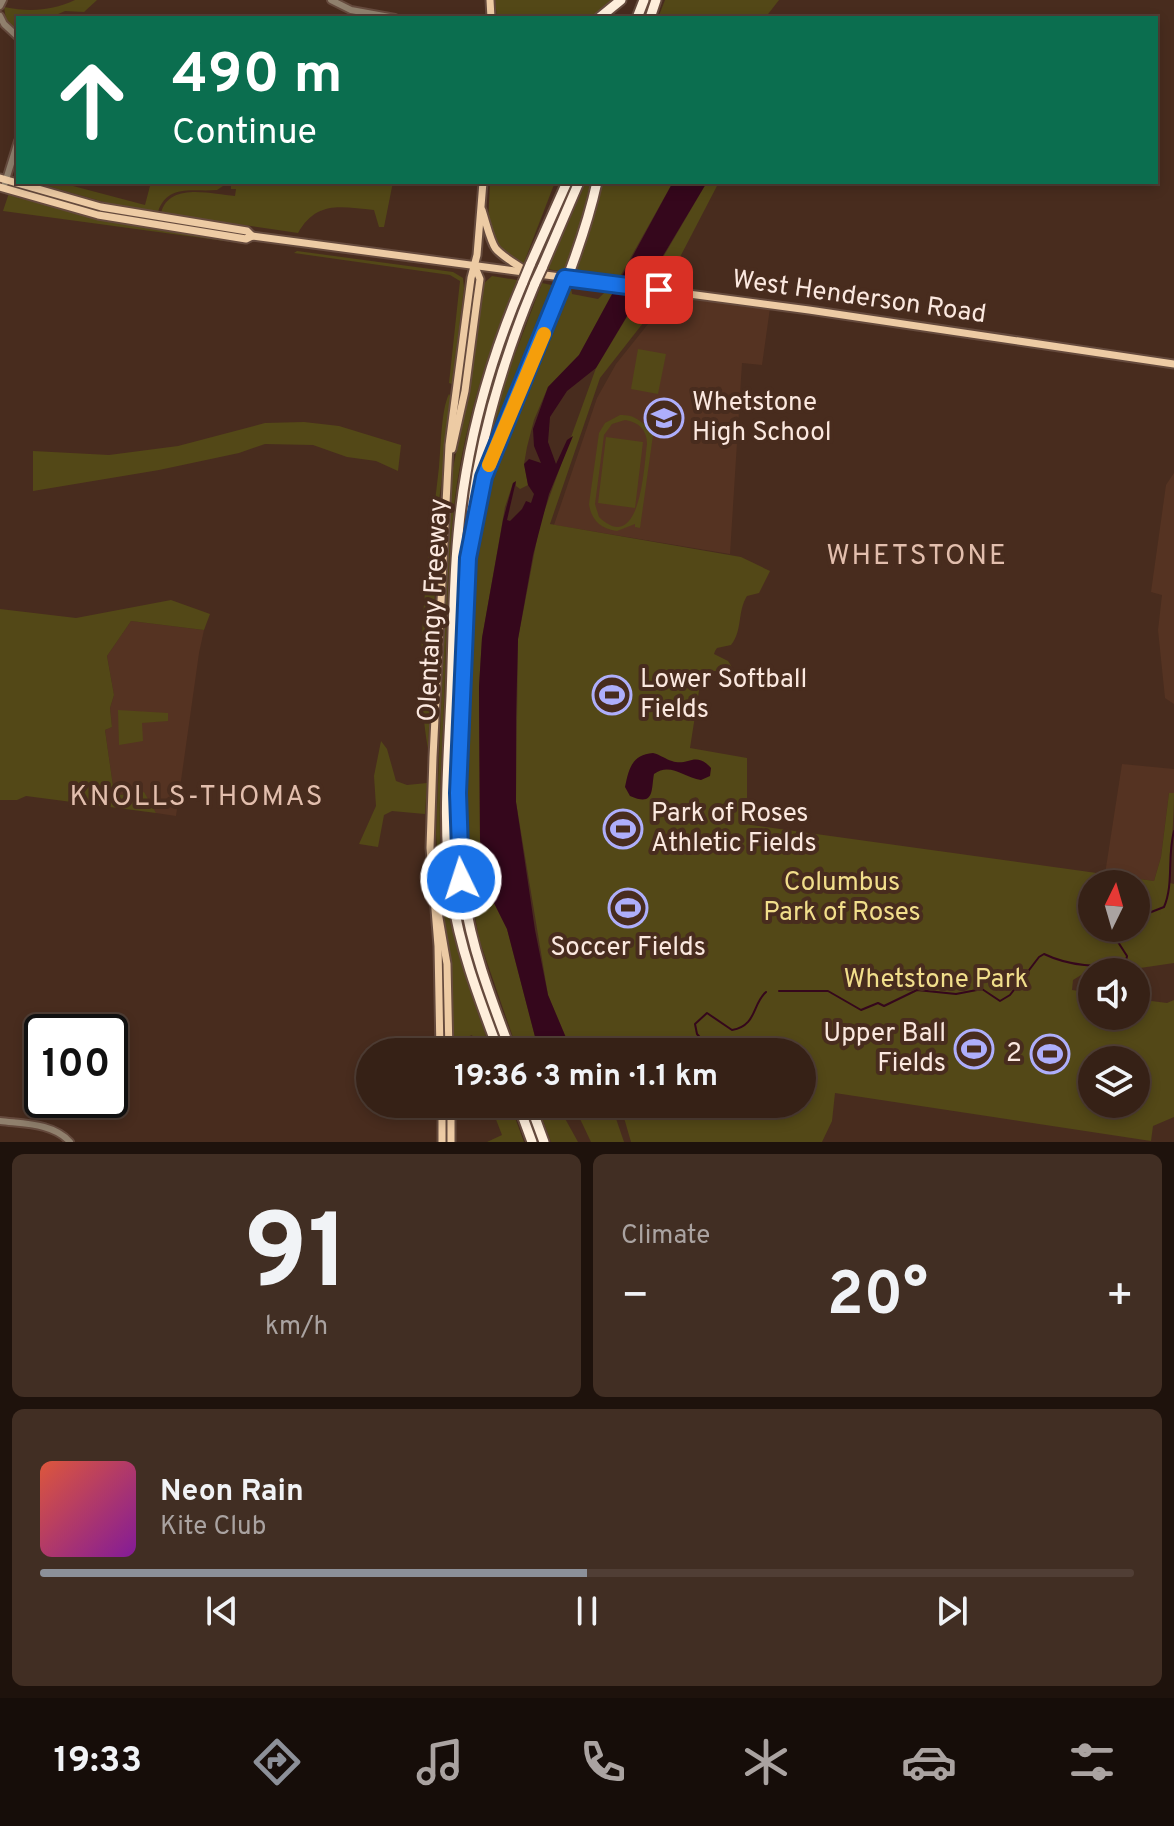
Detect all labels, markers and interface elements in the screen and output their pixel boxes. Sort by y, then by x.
text: 490 m [172,42,343,112]
icon: ahead [40,48,144,152]
text: Continue [172,111,317,157]
pin [625,256,693,324]
street label: West Henderson Road [730,264,988,332]
icon: arrive [637,268,681,312]
place label: Whetstone High School [692,387,832,450]
school or university icon: Whetstone High School [643,397,685,439]
street label: Olentangy Freeway [412,497,456,723]
district label: WHETSTONE [826,539,1008,575]
place label: Lower Softball Fields [640,664,807,727]
sports icon: Lower Softball Fields [591,674,633,716]
district label: KNOLLS-THOMAS [69,780,325,816]
place label: Park of Roses Athletic Fields [651,798,817,861]
sports icon: Park of Roses Athletic Fields [602,808,644,850]
position arrow [419,837,503,921]
park label: Columbus Park of Roses [763,867,921,930]
north arrow [1078,870,1150,942]
map controls [1078,870,1150,1118]
sports icon: Soccer Fields [607,887,649,929]
place label: Soccer Fields [550,932,706,965]
button: sound [1078,958,1150,1030]
park label: Whetstone Park [844,964,1028,997]
speed limit sign: 100 [24,1014,128,1118]
place label: Upper Ball Fields [823,1018,946,1081]
sports icon: Upper Ball Fields [953,1028,995,1070]
sports icon: 2 [1029,1033,1071,1075]
place label: 2 [1006,1038,1022,1071]
button: layers [1078,1046,1150,1118]
text: 19:36 · 3 min · 1.1 km [454,1059,718,1096]
text: 91 [244,1193,349,1325]
text: Climate [621,1220,710,1253]
text: 20° [827,1260,928,1336]
text: − [621,1270,649,1326]
text: + [1106,1270,1134,1326]
text: km/h [265,1311,328,1344]
text: Neon Rain [160,1474,304,1511]
text: Kite Club [160,1511,266,1544]
icon: previous [200,1589,244,1633]
icon: pause [565,1589,609,1633]
icon: next [930,1589,974,1633]
icon: directions [249,1734,305,1790]
icon: music [412,1734,468,1790]
icon: phone [575,1734,631,1790]
icon: climate [738,1734,794,1790]
icon: car [901,1734,957,1790]
icon: filters [1064,1734,1120,1790]
text: 19:33 [54,1739,142,1785]

